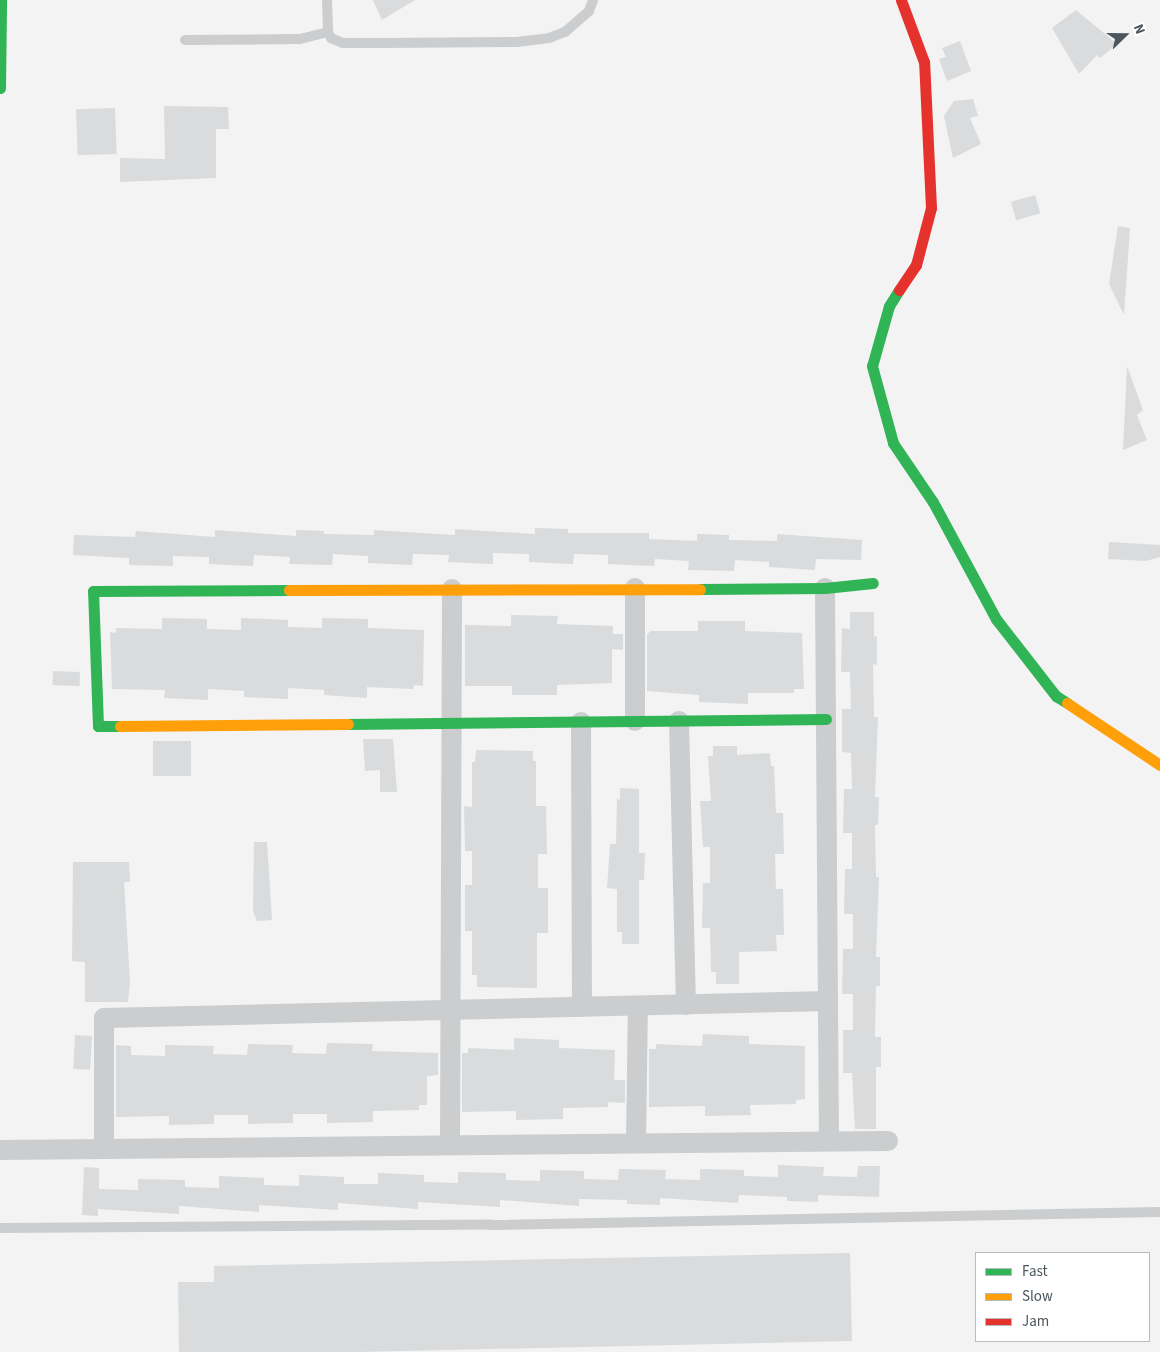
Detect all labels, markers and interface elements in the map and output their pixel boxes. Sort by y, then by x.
north arrow [1100,10,1150,60]
text: N [1128,21,1150,37]
legend [975,1252,1150,1342]
text: Fast [1022,1261,1048,1282]
text: Slow [1022,1286,1053,1307]
text: Jam [1022,1311,1049,1332]

